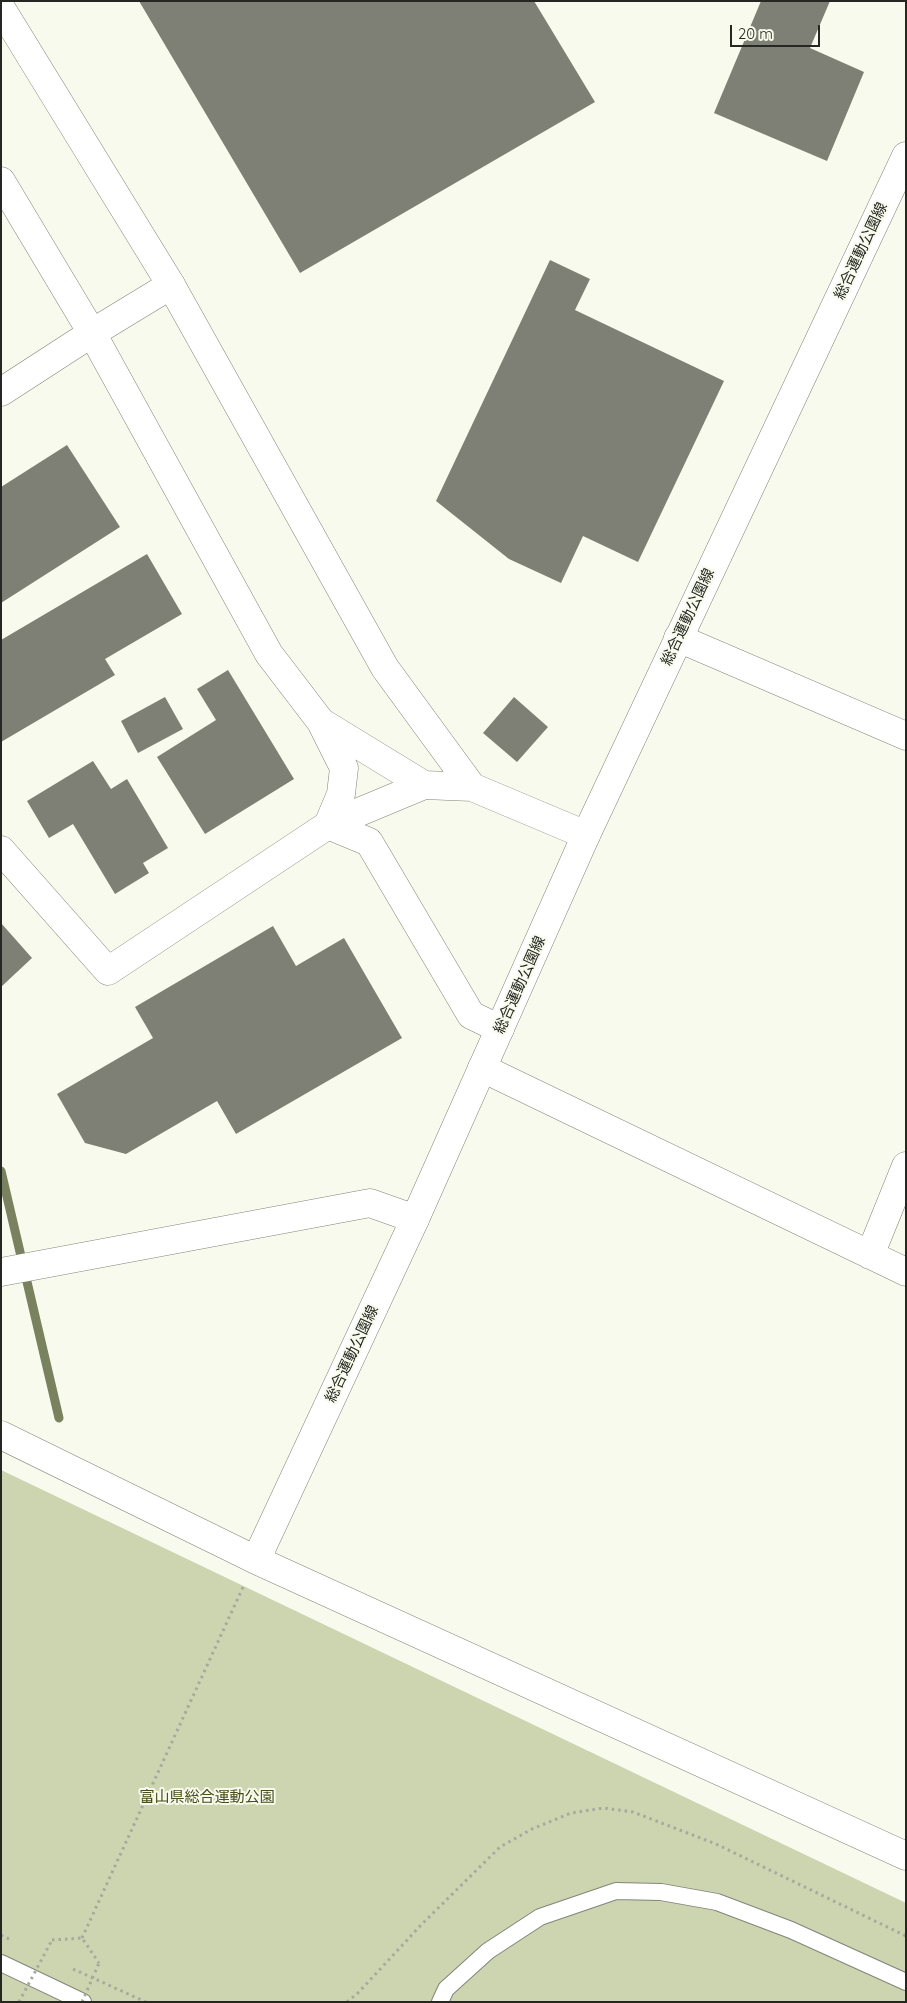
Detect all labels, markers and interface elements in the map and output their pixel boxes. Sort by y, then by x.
scale bar [732,15,822,47]
text: 20 m [738,24,773,43]
street label: 総合運動公園線 [831,200,891,302]
street label: 総合運動公園線 [658,566,718,668]
street label: 総合運動公園線 [490,933,550,1037]
street label: 総合運動公園線 [322,1303,382,1405]
park label: 富山県総合運動公園 [140,1788,274,1806]

